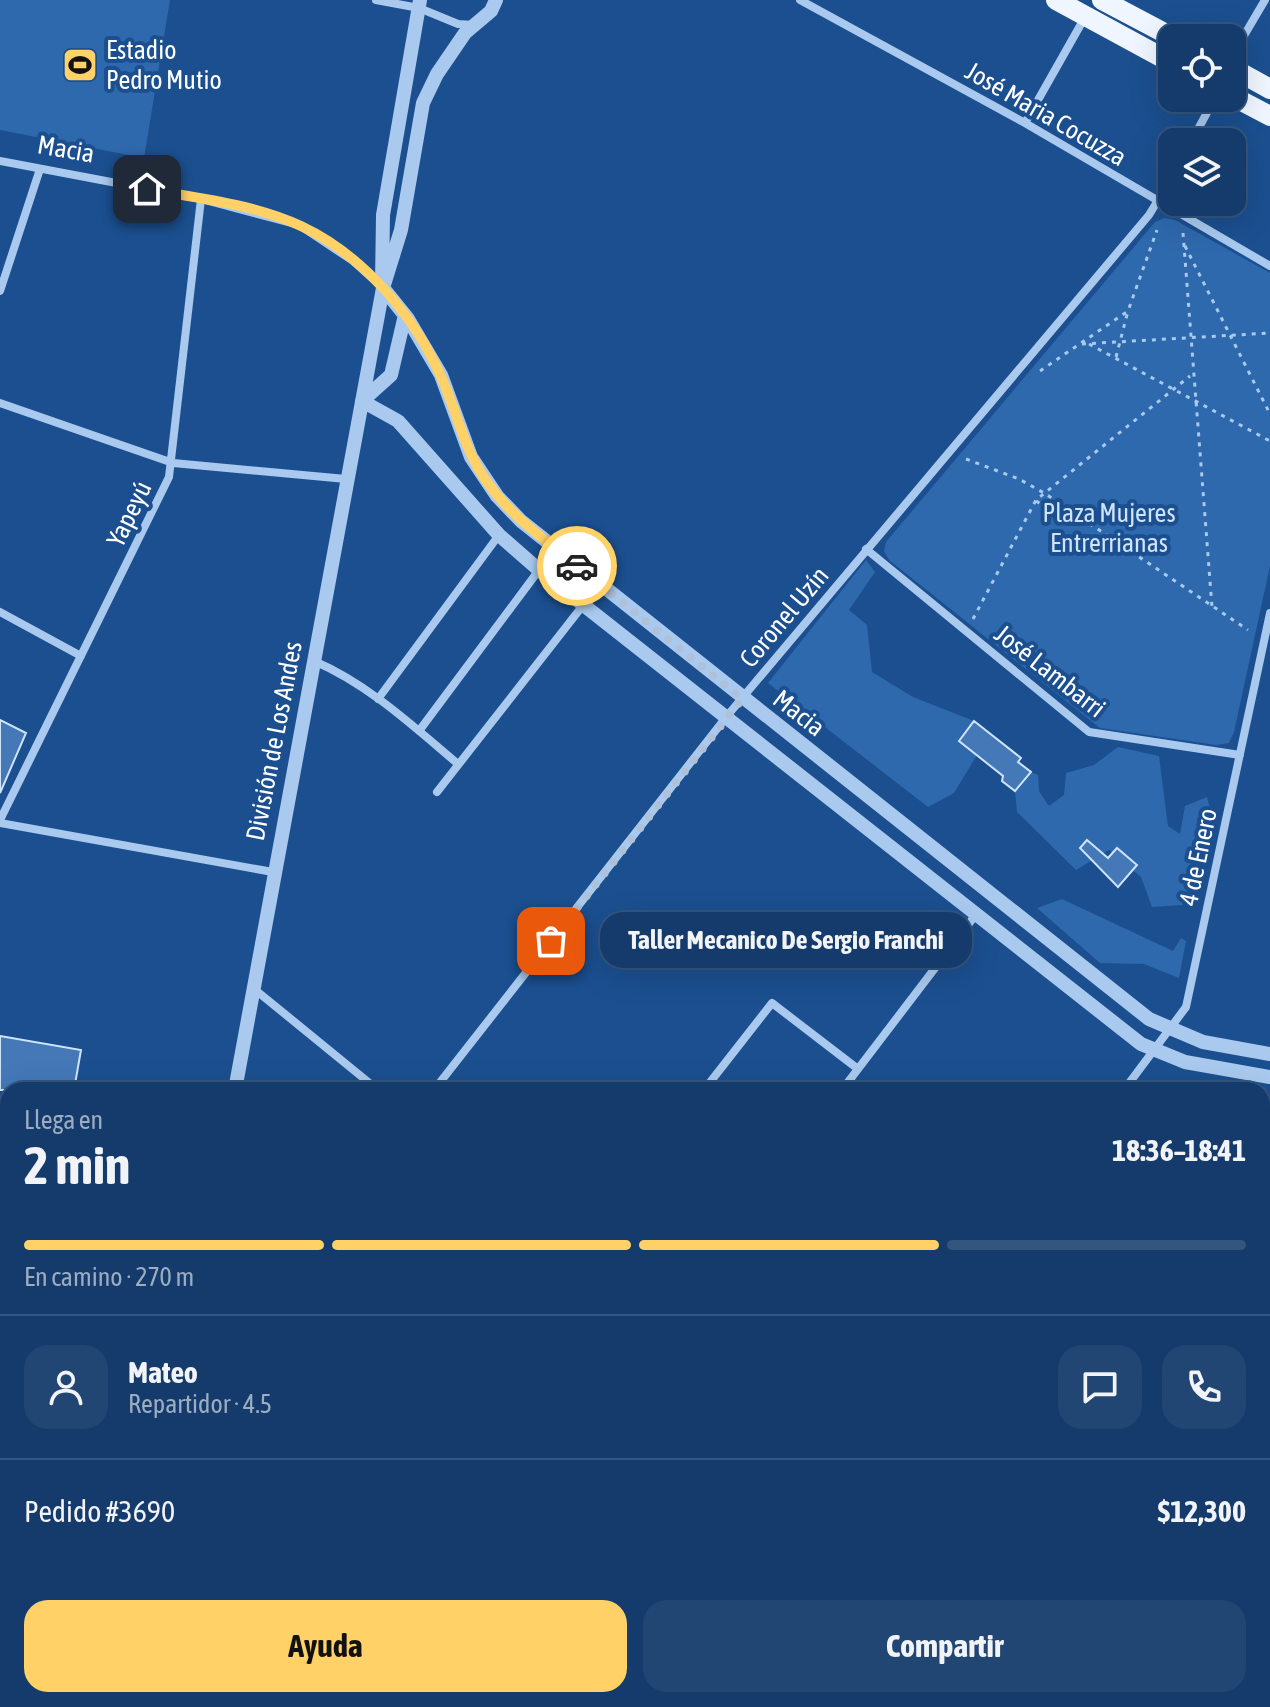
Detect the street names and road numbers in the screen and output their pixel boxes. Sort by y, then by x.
street label: José Maria Cocuzza [960,56,1132,172]
street label: Macia [35,129,97,169]
street label: Yapeyú [100,476,158,552]
street label: Coronel Uzín [733,561,835,673]
street label: José Lambarri [989,619,1111,723]
street label: División de Los Andes [240,639,308,843]
street label: Macia [767,684,831,742]
street label: 4 de Enero [1173,806,1223,908]

